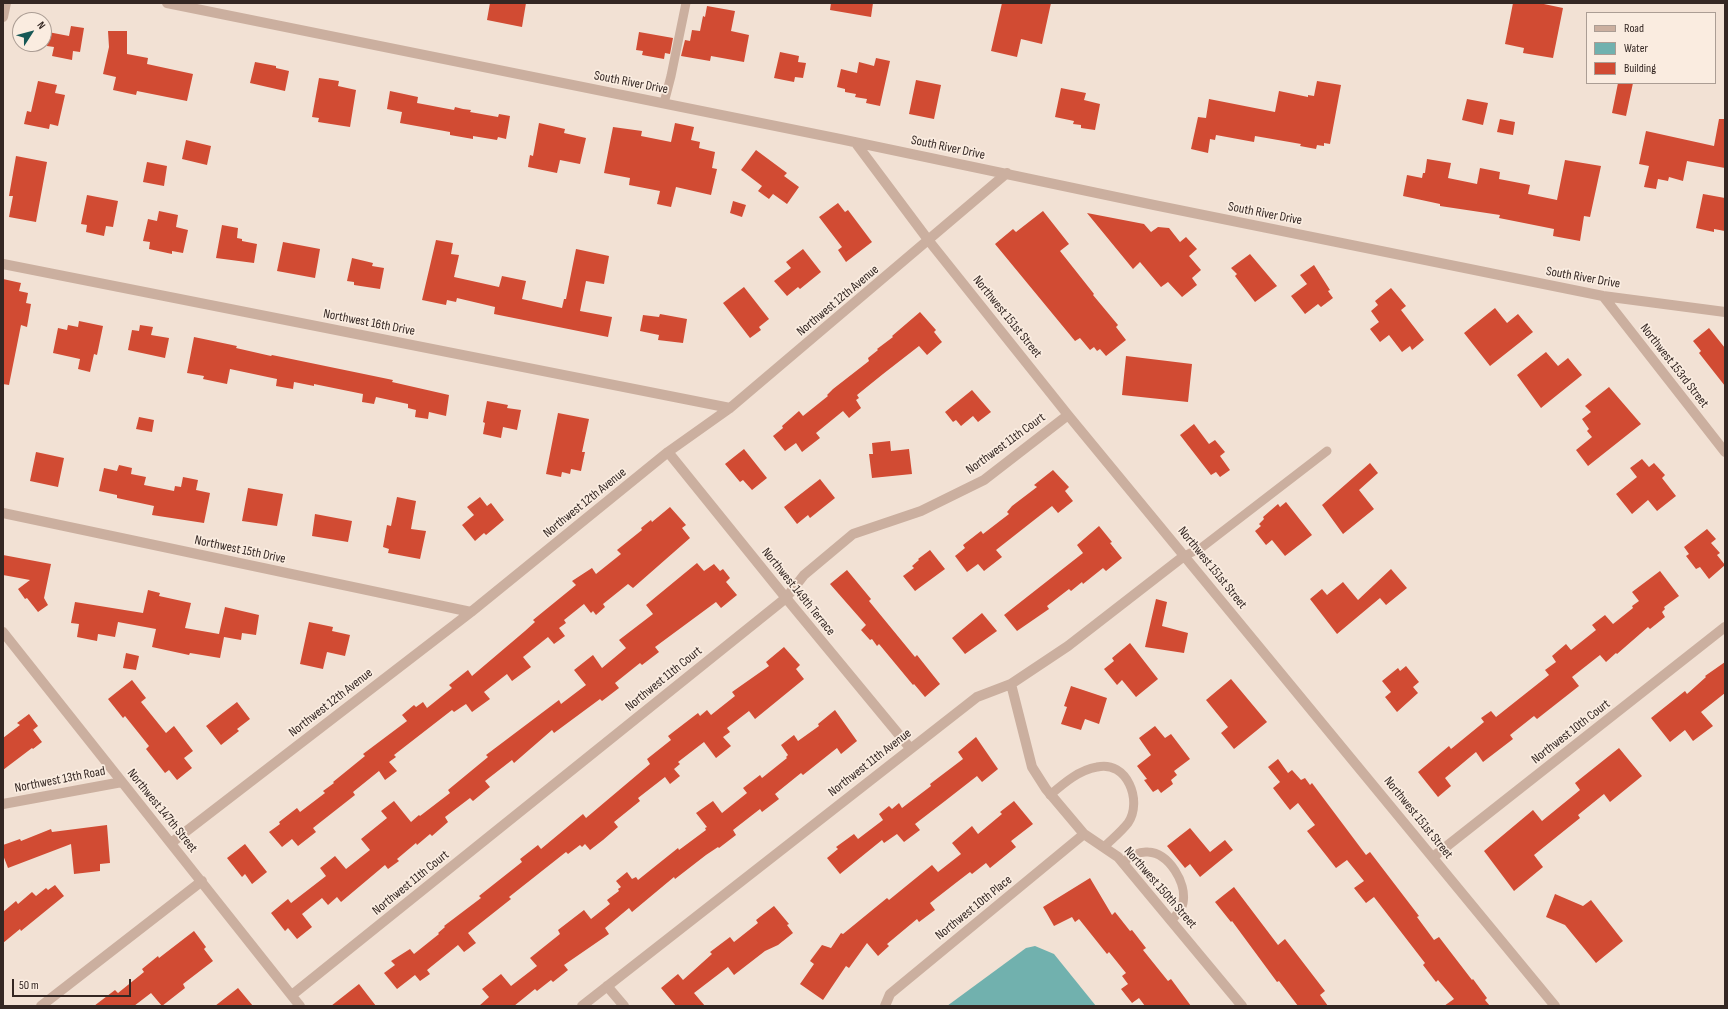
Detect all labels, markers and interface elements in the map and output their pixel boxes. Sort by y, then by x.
north arrow [12,12,52,52]
legend [1586,12,1716,84]
text: N [34,19,48,31]
text: Road [1624,21,1644,36]
text: Water [1624,41,1648,56]
text: Building [1624,61,1656,76]
street label: South River Drive [593,68,669,98]
street label: South River Drive [910,133,986,163]
street label: South River Drive [1227,199,1303,229]
street label: Northwest 12th Avenue [794,262,882,340]
street label: South River Drive [1545,264,1621,292]
street label: Northwest 151st Street [969,273,1045,361]
street label: Northwest 16th Drive [322,306,416,340]
street label: Northwest 153rd Street [1636,321,1712,411]
street label: Northwest 11th Court [963,410,1049,478]
street label: Northwest 12th Avenue [540,465,630,541]
street label: Northwest 151st Street [1174,524,1250,612]
street label: Northwest 15th Drive [193,533,287,567]
street label: Northwest 149th Terrace [758,545,838,639]
street label: Northwest 11th Court [623,643,705,715]
street label: Northwest 12th Avenue [286,665,376,741]
street label: Northwest 10th Court [1529,696,1613,768]
street label: Northwest 11th Avenue [825,726,915,800]
street label: Northwest 13th Road [13,764,107,796]
street label: Northwest 147th Street [124,766,200,856]
street label: Northwest 151st Street [1380,774,1456,862]
street label: Northwest 150th Street [1120,844,1200,932]
street label: Northwest 11th Court [370,847,452,919]
street label: Northwest 10th Place [933,872,1015,944]
scale bar [14,971,133,997]
text: 50 m [19,978,39,993]

